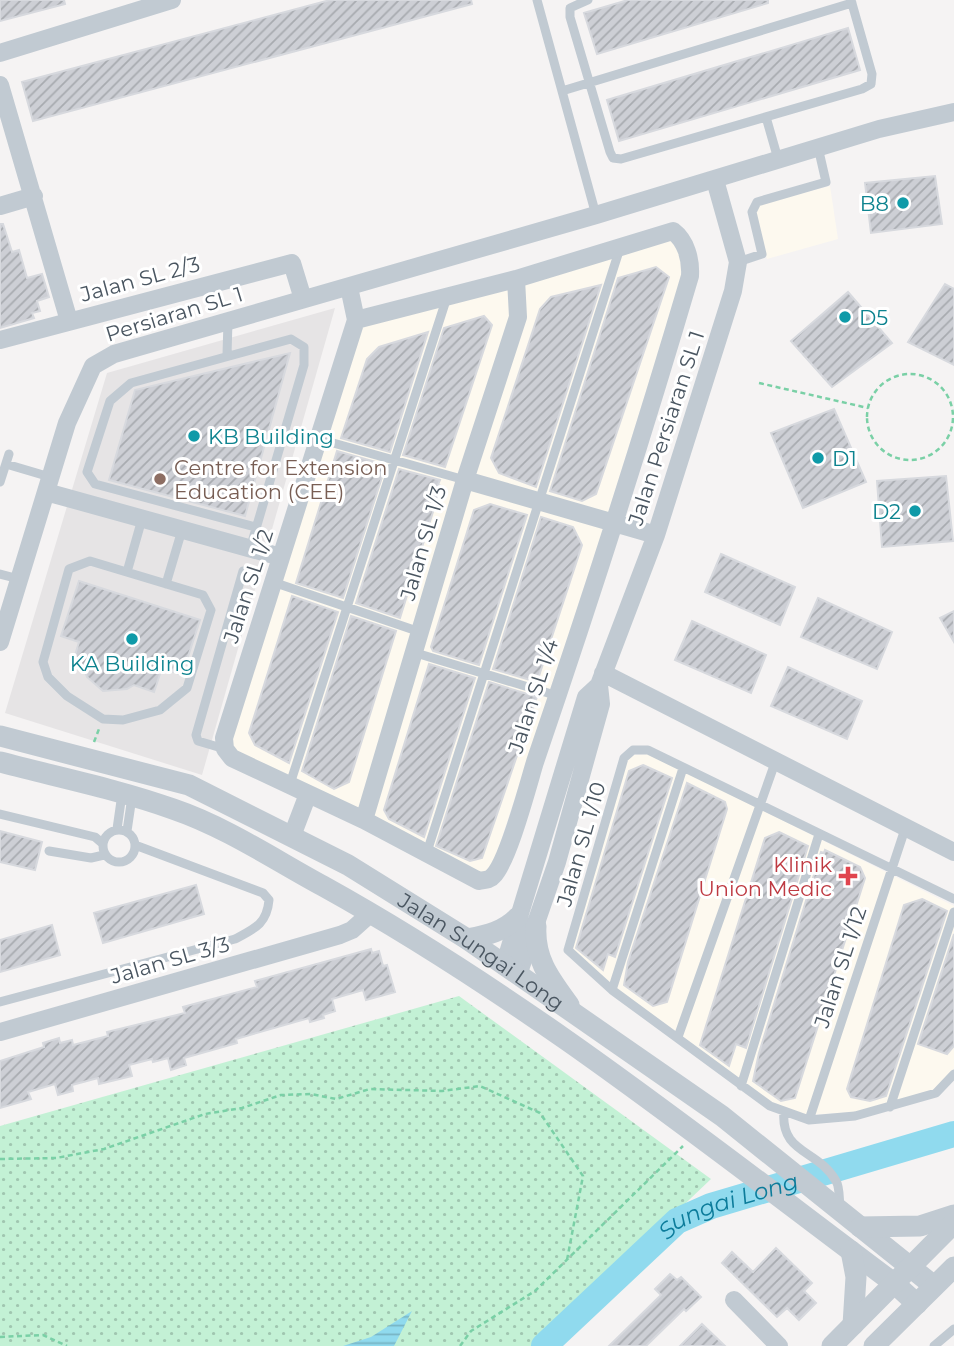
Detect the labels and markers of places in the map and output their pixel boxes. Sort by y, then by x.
place label: B8 [860,191,889,216]
marker: B8 [895,195,911,211]
place label: D5 [859,305,888,330]
marker: D5 [837,309,853,325]
place label: KB Building [208,424,334,449]
marker: KB Building [186,428,202,444]
place label: D1 [832,446,857,471]
marker: D1 [810,450,826,466]
place label: Centre for Extension Education (CEE) [174,455,387,504]
marker: Centre for Extension Education (CEE) [152,471,168,487]
place label: D2 [872,499,901,524]
marker: D2 [907,503,923,519]
marker: KA Building [124,631,140,647]
place label: KA Building [70,651,194,676]
place label: Klinik Union Medic [698,852,832,901]
marker: Klinik Union Medic [838,866,858,886]

